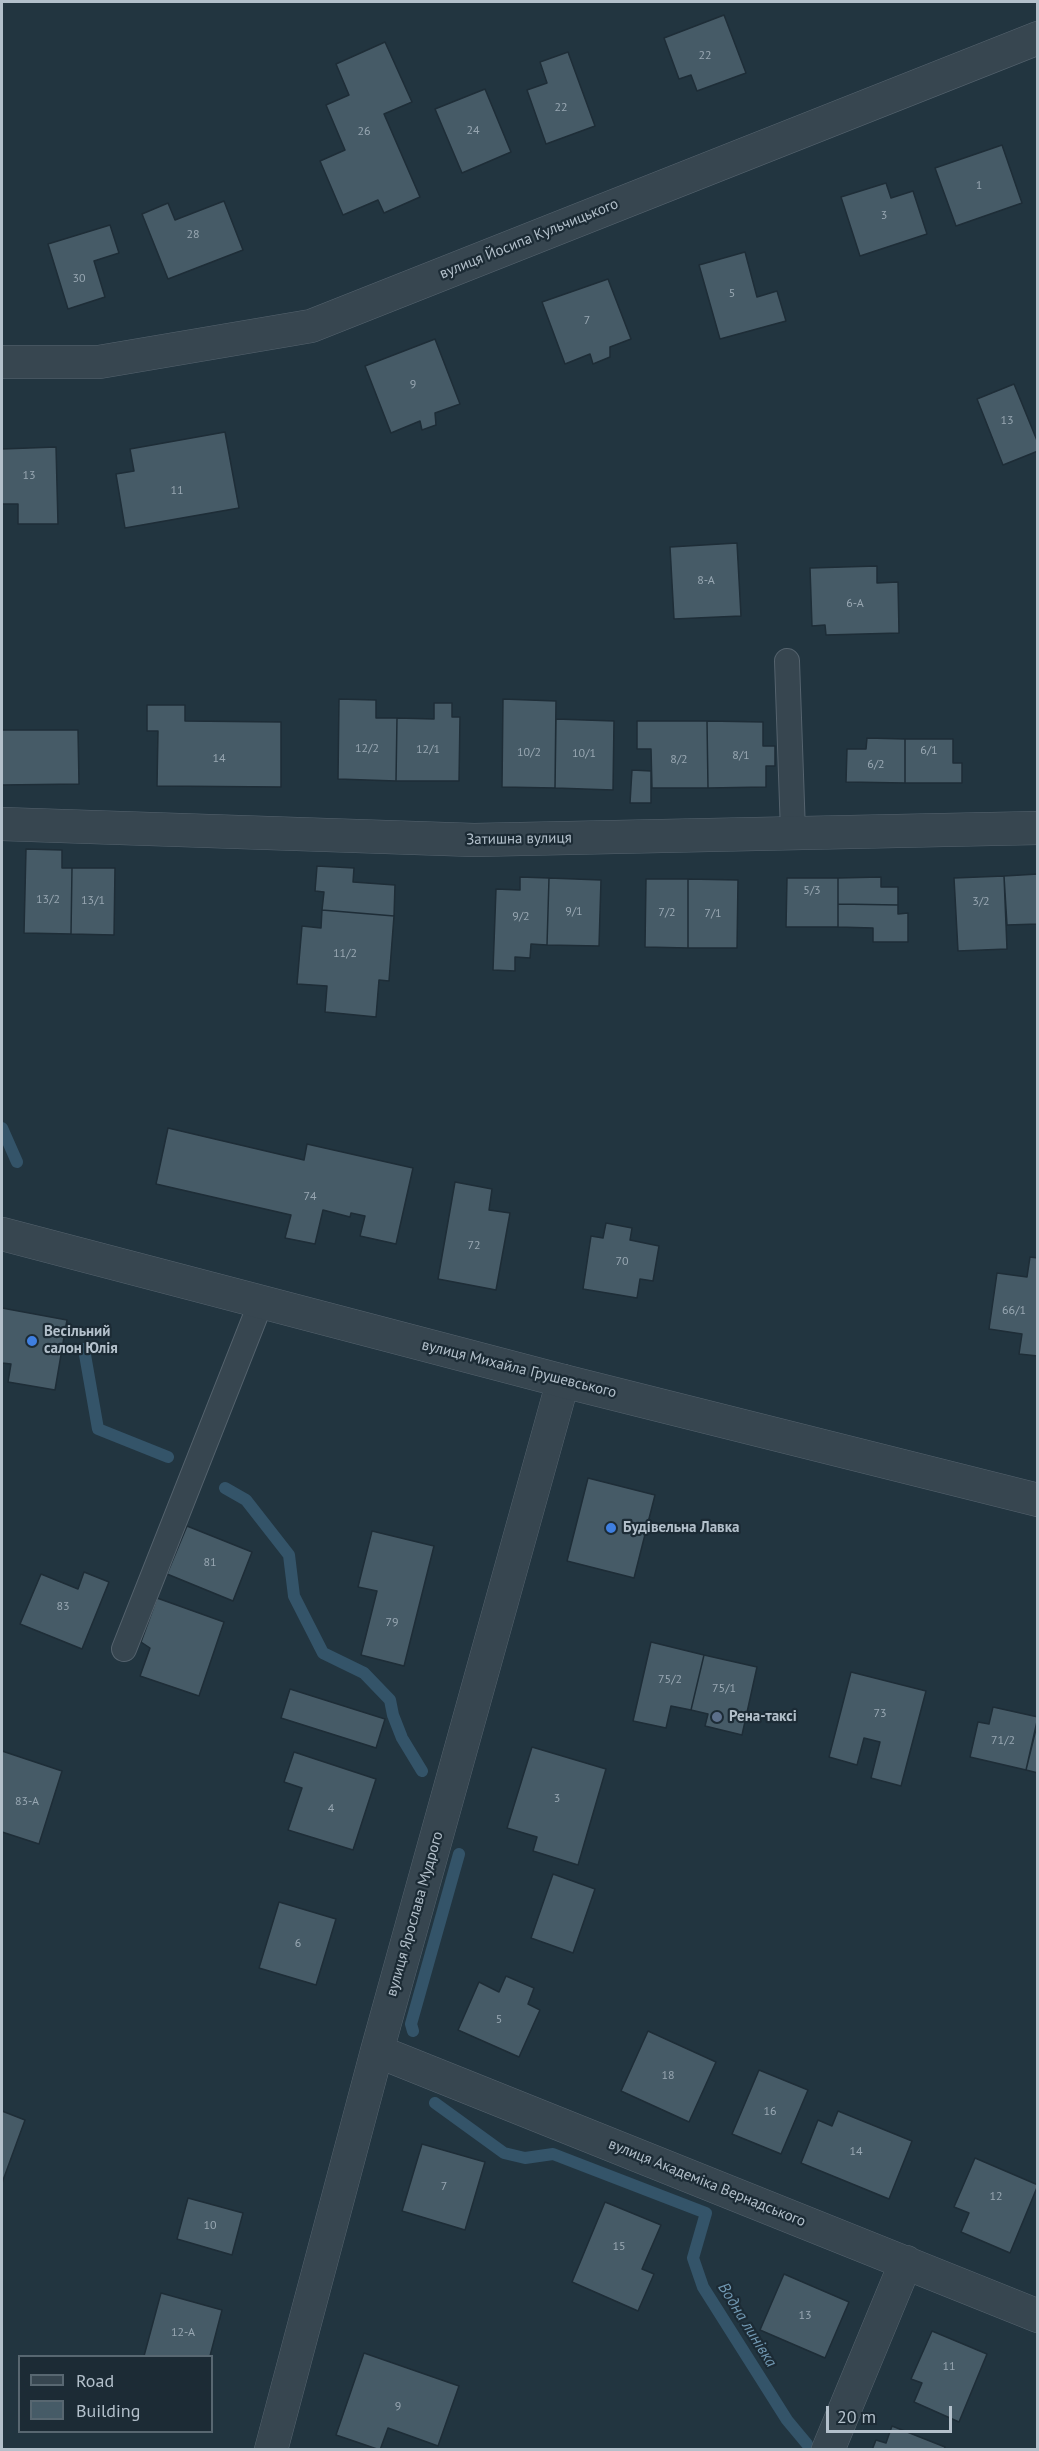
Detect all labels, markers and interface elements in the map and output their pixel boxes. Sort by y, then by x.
house number: 22 [698,49,712,63]
house number: 22 [554,101,568,115]
house number: 24 [466,124,480,138]
house number: 26 [357,125,371,139]
house number: 1 [976,179,982,193]
street label: вулиця Йосипа Кульчицького [437,195,621,283]
house number: 3 [881,209,887,223]
house number: 28 [186,228,200,242]
house number: 30 [72,272,86,286]
house number: 5 [729,287,735,301]
house number: 7 [584,314,590,328]
house number: 9 [410,378,416,392]
house number: 13 [1000,414,1014,428]
house number: 13 [22,469,36,483]
house number: 11 [170,484,184,498]
house number: 8-А [697,574,715,588]
house number: 6-А [846,597,864,611]
house number: 12/2 [355,742,379,756]
house number: 12/1 [416,743,440,757]
house number: 6/1 [920,744,938,758]
house number: 10/2 [517,746,541,760]
house number: 10/1 [572,747,596,761]
house number: 8/1 [732,749,750,763]
house number: 14 [212,752,226,766]
house number: 8/2 [670,753,688,767]
house number: 6/2 [867,758,885,772]
street label: Затишна вулиця [466,829,572,849]
house number: 5/3 [803,884,821,898]
house number: 13/2 [36,893,60,907]
house number: 13/1 [81,894,105,908]
house number: 3/2 [972,895,990,909]
house number: 9/1 [565,905,583,919]
house number: 7/2 [658,906,676,920]
house number: 7/1 [704,907,722,921]
house number: 9/2 [512,910,530,924]
house number: 11/2 [333,947,357,961]
house number: 74 [303,1190,317,1204]
house number: 72 [467,1239,481,1253]
house number: 70 [615,1255,629,1269]
house number: 66/1 [1002,1304,1026,1318]
place label: Весільний салон Юлія [44,1323,118,1358]
marker: Весільний салон Юлія [25,1334,39,1348]
street label: вулиця Михайла Грушевського [420,1336,618,1402]
place label: Будівельна Лавка [623,1519,739,1537]
marker: Будівельна Лавка [604,1521,618,1535]
house number: 81 [203,1556,217,1570]
house number: 83 [56,1600,70,1614]
house number: 79 [385,1616,399,1630]
house number: 75/2 [658,1673,682,1687]
house number: 75/1 [712,1682,736,1696]
house number: 73 [873,1707,887,1721]
place label: Рена-таксі [729,1708,797,1726]
marker: Рена-таксі [710,1710,724,1724]
house number: 71/2 [991,1734,1015,1748]
house number: 3 [554,1792,560,1806]
house number: 83-А [15,1795,39,1809]
house number: 4 [328,1802,334,1816]
street label: вулиця Ярослава Мудрого [383,1829,447,1999]
house number: 6 [295,1937,301,1951]
house number: 5 [496,2013,502,2027]
house number: 18 [661,2069,675,2083]
house number: 16 [763,2105,777,2119]
street label: вулиця Академіка Вернадського [606,2135,808,2231]
house number: 14 [849,2145,863,2159]
house number: 7 [441,2180,447,2194]
house number: 12 [989,2190,1003,2204]
house number: 10 [203,2219,217,2233]
house number: 15 [612,2240,626,2254]
water label: Водна линівка [713,2279,781,2371]
house number: 13 [798,2309,812,2323]
house number: 12-А [171,2326,195,2340]
legend [18,2355,213,2433]
house number: 11 [942,2360,956,2374]
text: Road [76,2369,114,2392]
scale bar [829,2394,955,2432]
text: Building [76,2399,140,2422]
house number: 9 [395,2400,401,2414]
text: 20 m [837,2405,876,2428]

